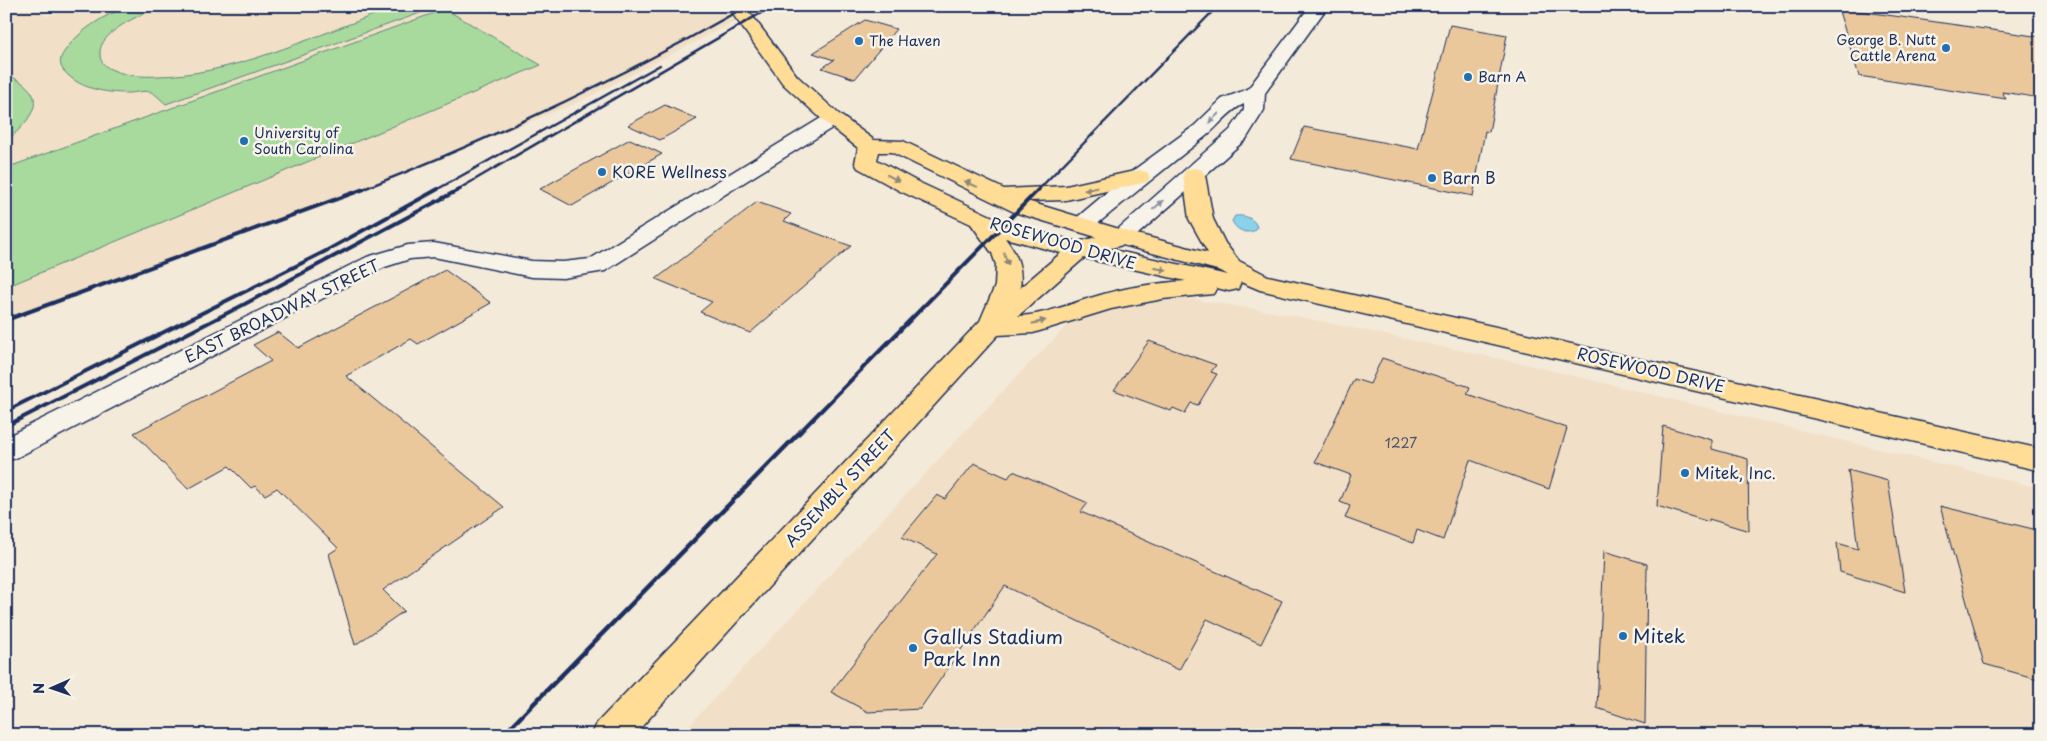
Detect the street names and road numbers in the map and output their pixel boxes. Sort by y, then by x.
street label: ROSEWOOD DRIVE [987,210,1139,274]
street label: EAST BROADWAY STREET [180,252,383,368]
street label: ROSEWOOD DRIVE [1575,340,1728,398]
street label: ASSEMBLY STREET [778,423,900,551]

